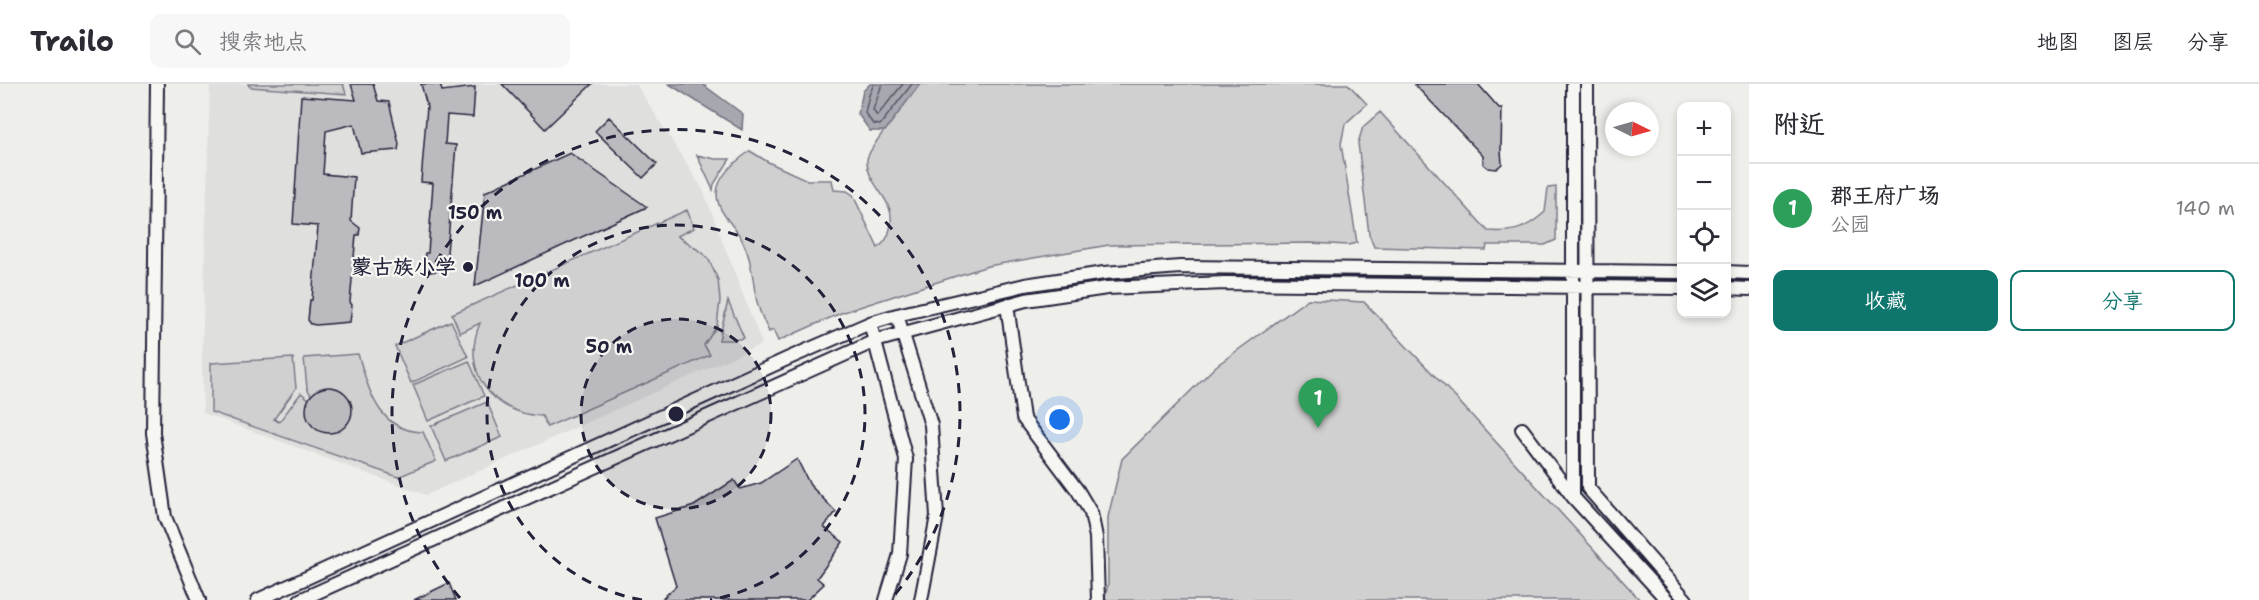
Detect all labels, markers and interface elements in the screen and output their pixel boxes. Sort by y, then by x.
search box [150,14,570,68]
text: Trailo [30,22,114,60]
icon: search [171,25,204,58]
text: 搜索地点 [219,27,307,56]
text: 地图 [2037,28,2079,56]
text: 图层 [2112,28,2154,56]
text: 分享 [2187,28,2229,56]
north arrow [1605,102,1659,156]
map controls [1677,102,1731,318]
button: + [1677,102,1731,156]
text: 附近 [1773,106,1825,141]
button: − [1677,156,1731,210]
text: 郡王府广场 [1830,181,1940,210]
text: 1 [1788,195,1797,221]
text: 140 m [2176,195,2235,221]
text: 150 m [448,201,503,225]
button: locate [1677,210,1731,264]
text: 公园 [1830,211,1870,237]
place label: 蒙古族小学 [351,253,456,281]
marker: 蒙古族小学 [461,260,475,274]
button: layers [1677,264,1731,318]
text: 100 m [514,269,570,293]
button: 收藏 [1773,270,1998,331]
button: 分享 [2010,270,2235,331]
text: 50 m [586,335,633,359]
pin: 1 [1298,378,1338,428]
centre of rings [666,404,686,424]
your location [1045,405,1074,434]

